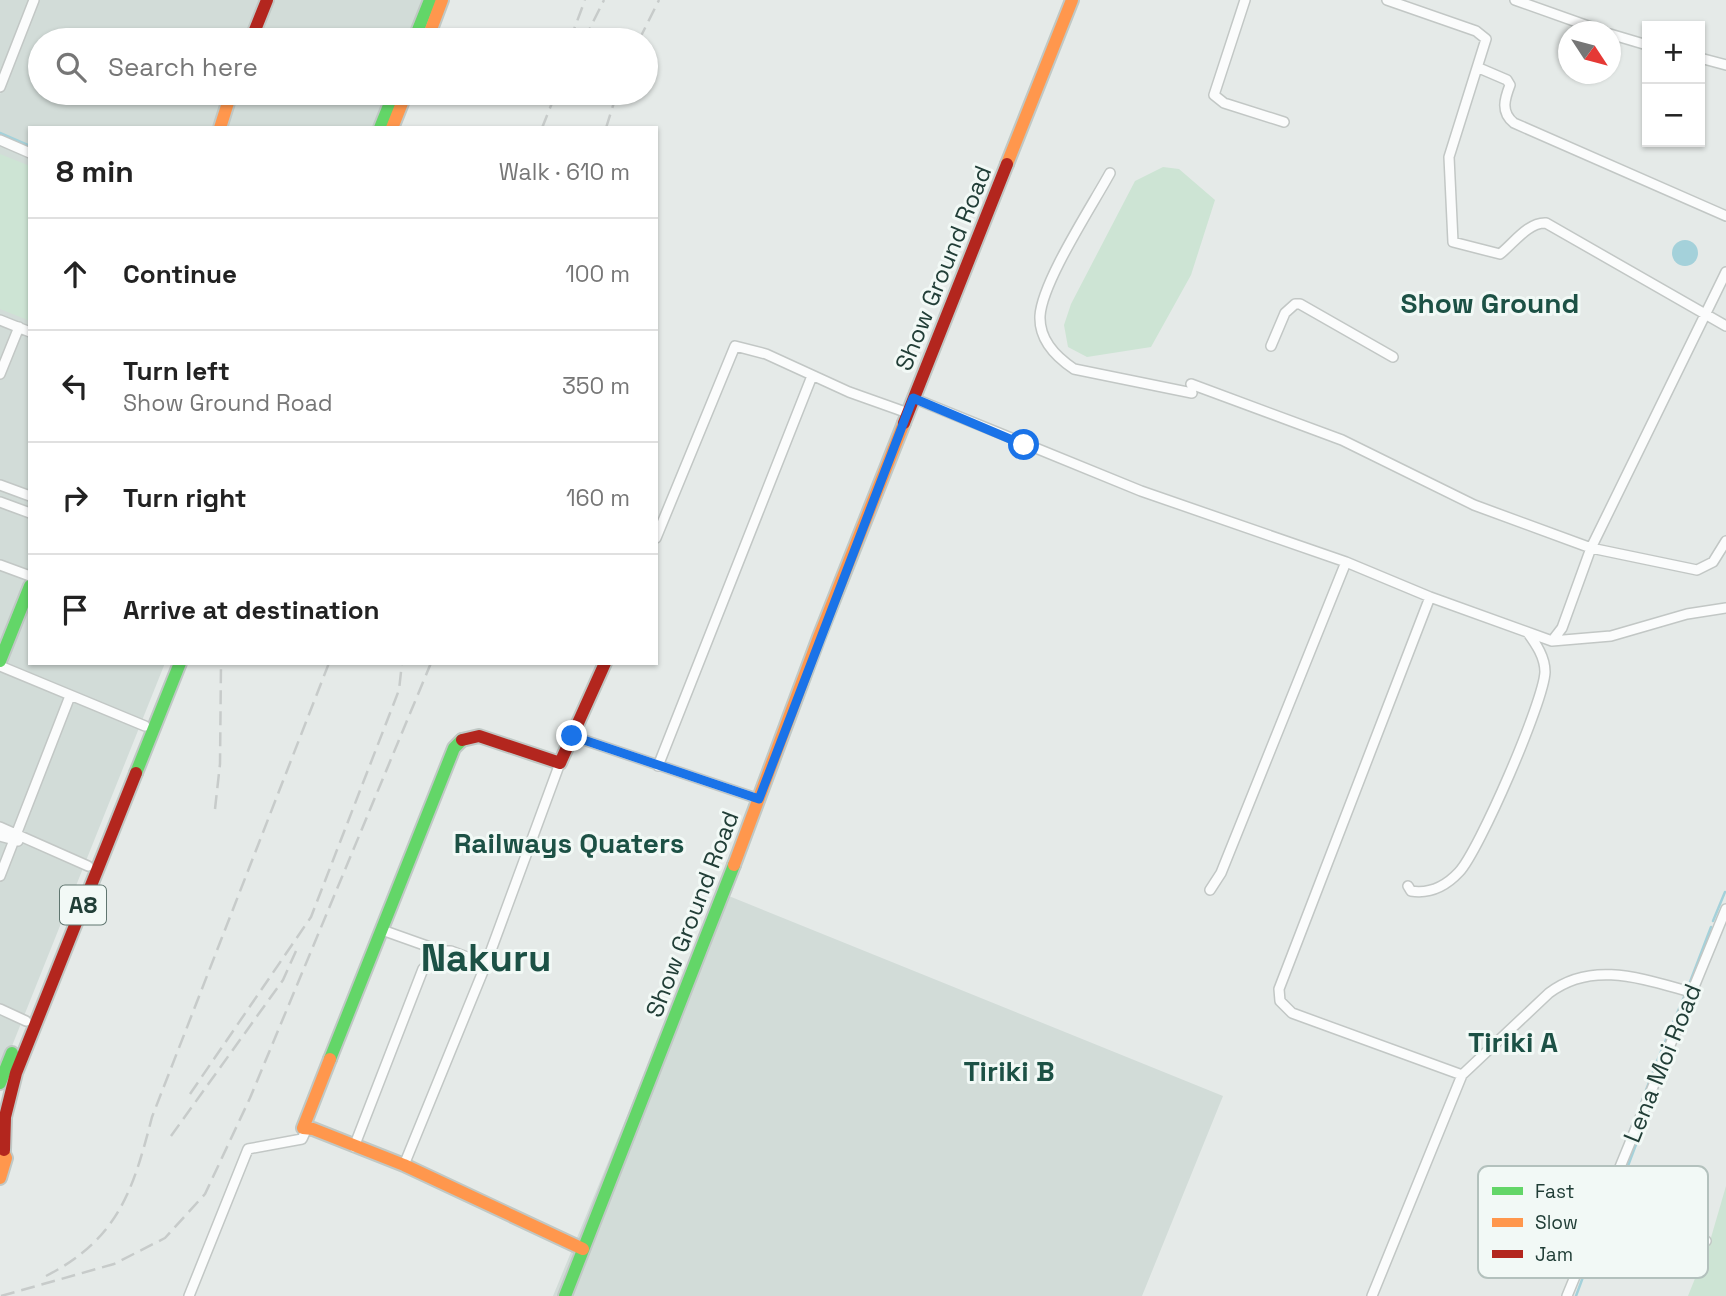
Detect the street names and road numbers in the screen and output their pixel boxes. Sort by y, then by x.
street label: Show Ground Road [888,161,998,375]
street label: Show Ground Road [638,806,746,1022]
road number: A8 [60,885,106,924]
street label: Lena Moi Road [1616,979,1708,1147]

